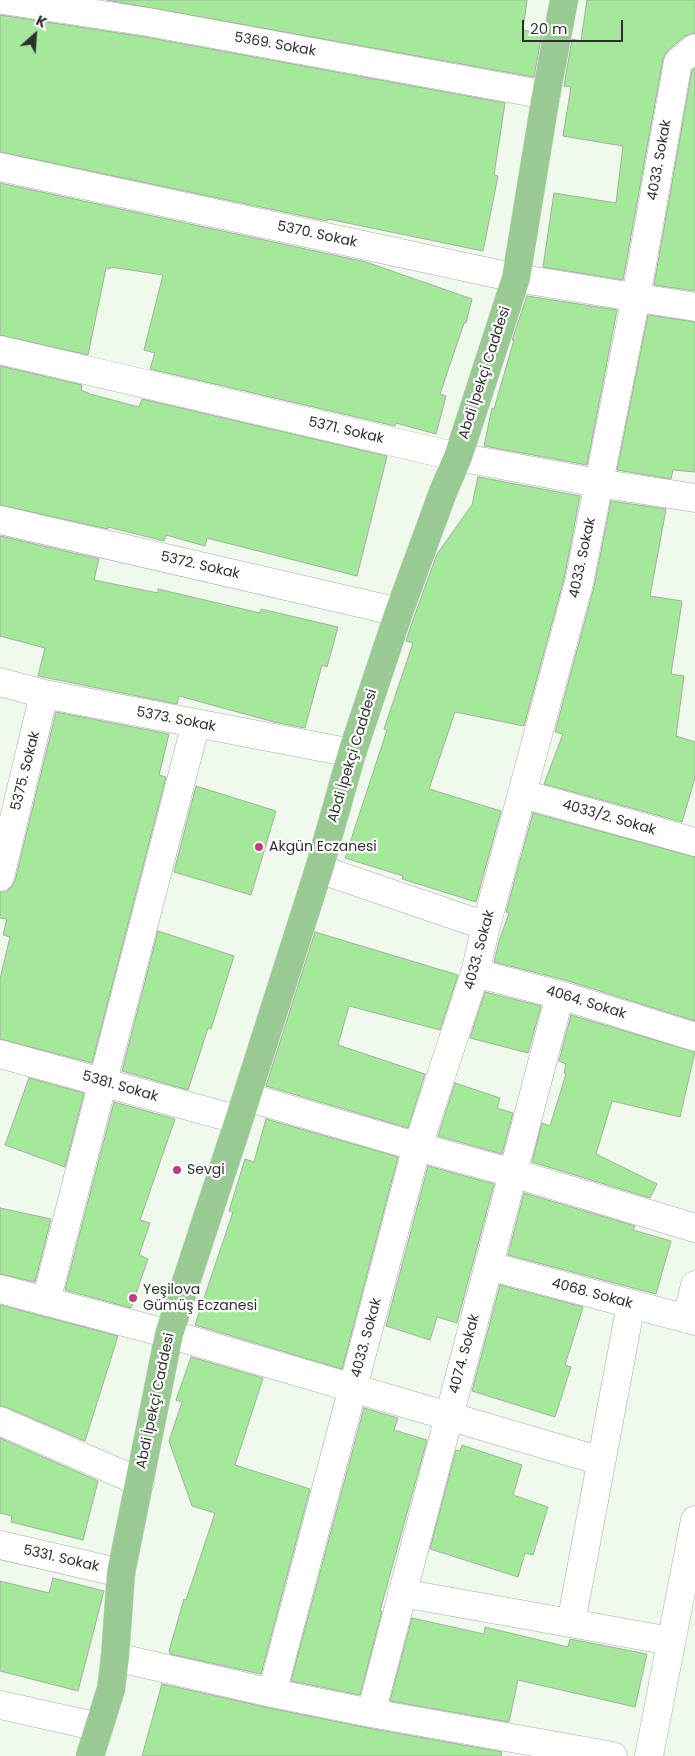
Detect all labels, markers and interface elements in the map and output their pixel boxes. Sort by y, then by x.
north arrow [10,10,60,60]
text: K [33,10,50,33]
scale bar [525,10,626,42]
text: 20 m [530,18,568,39]
street label: 5369. Sokak [233,30,317,60]
street label: 4033. Sokak [645,118,675,202]
street label: 5370. Sokak [276,218,358,252]
street label: Abdi İpekçi Caddesi [456,304,514,442]
street label: 5371. Sokak [307,414,385,448]
street label: 4033. Sokak [566,516,600,600]
street label: 5372. Sokak [159,549,241,583]
street label: Abdi İpekçi Caddesi [325,687,381,825]
street label: 5373. Sokak [135,704,217,736]
street label: 5375. Sokak [8,730,44,812]
street label: 4033/2. Sokak [560,797,658,839]
place label: Akgün Eczanesi [269,839,377,855]
marker: Akgün Eczanesi [253,841,265,853]
street label: 4033. Sokak [461,908,499,992]
street label: 4064. Sokak [544,983,628,1023]
street label: 5381. Sokak [80,1068,160,1106]
place label: Sevgi [187,1162,225,1178]
marker: Sevgi [171,1164,183,1176]
street label: 4068. Sokak [550,1275,634,1313]
place label: Yeşilova Gümüş Eczanesi [143,1282,257,1314]
marker: Yeşilova Gümüş Eczanesi [127,1292,139,1304]
street label: 4033. Sokak [348,1296,386,1380]
street label: 4074. Sokak [446,1312,484,1396]
street label: Abdi İpekçi Caddesi [133,1331,179,1471]
street label: 5331. Sokak [21,1542,101,1576]

